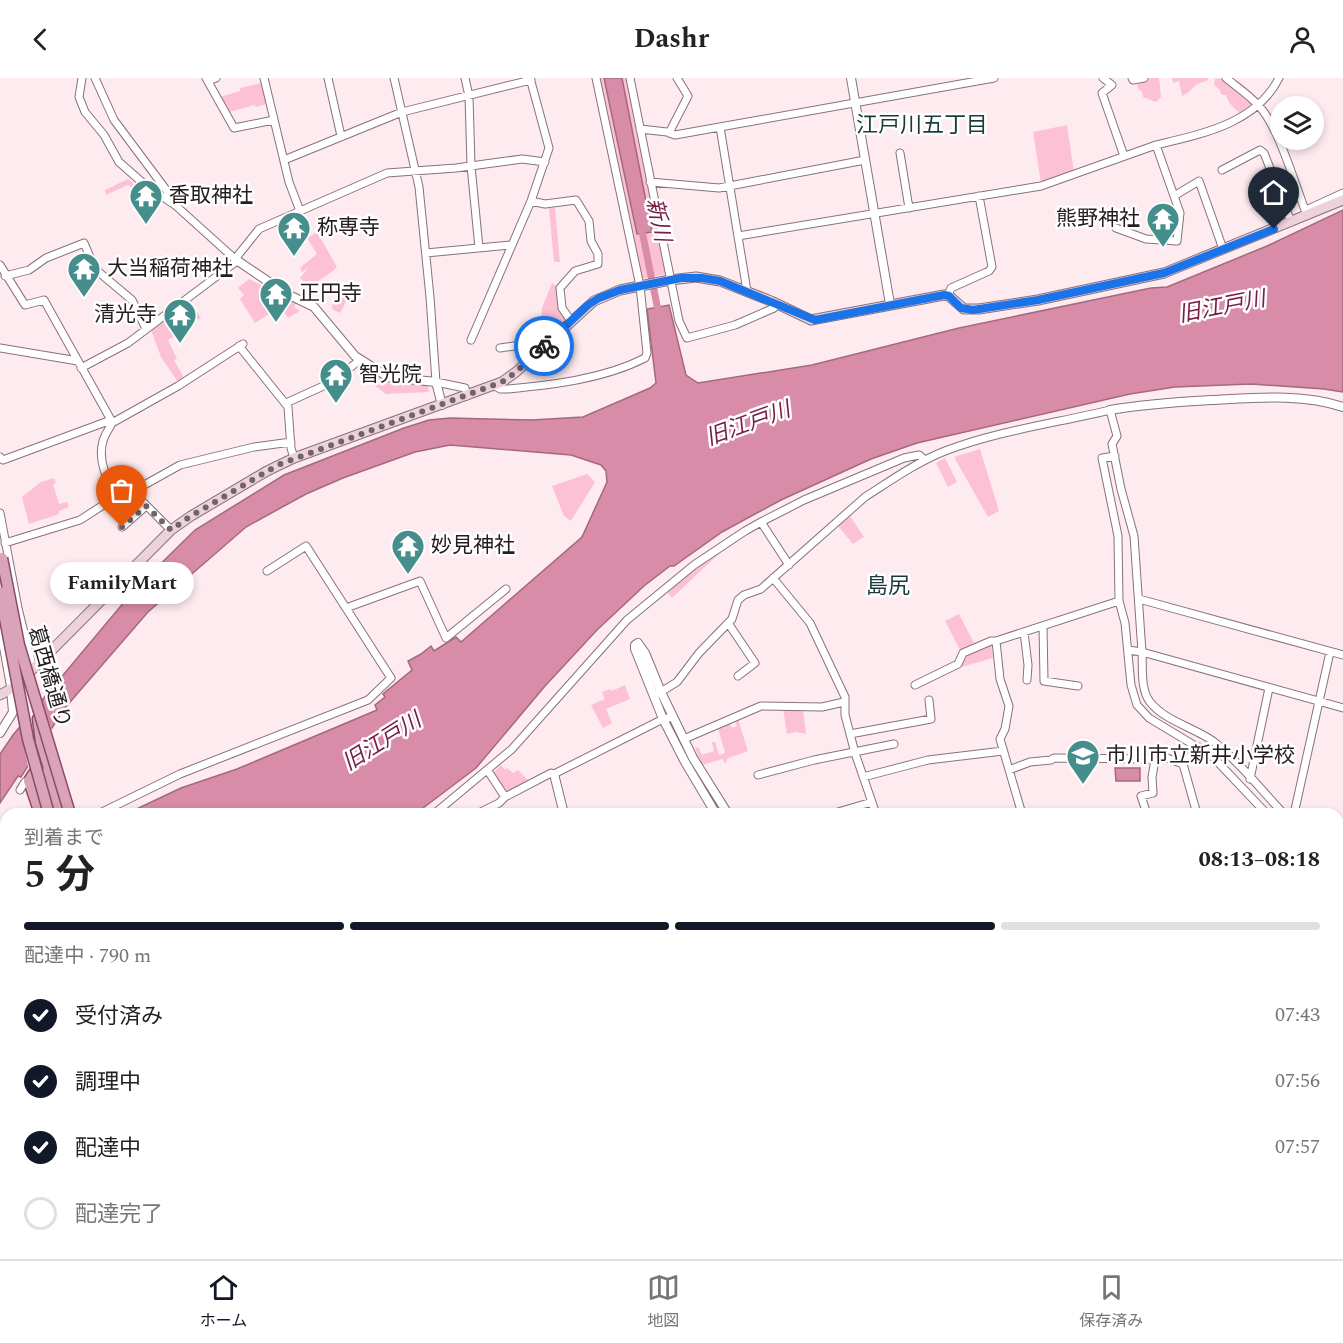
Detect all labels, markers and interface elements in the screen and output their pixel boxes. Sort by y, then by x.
text: Dashr [634,18,709,60]
icon: back [24,23,57,56]
icon: person [1286,23,1319,56]
map controls [1270,96,1324,150]
button: layers [1270,96,1324,150]
district label: 江戸川五丁目 [856,109,988,142]
pin [1248,167,1299,229]
icon: home [1257,176,1290,209]
temple icon: 香取神社 [128,178,164,225]
place label: 香取神社 [169,180,253,212]
water label: 新川 [637,195,679,247]
temple icon: 熊野神社 [1145,201,1181,248]
place label: 熊野神社 [1056,203,1140,235]
temple icon: 称専寺 [276,210,312,257]
place label: 称専寺 [317,212,380,244]
temple icon: 大当稲荷神社 [66,251,102,298]
place label: 大当稲荷神社 [107,253,233,285]
temple icon: 正円寺 [258,276,294,323]
place label: 正円寺 [299,278,362,310]
water label: 旧江戸川 [1176,282,1270,332]
temple icon: 清光寺 [162,297,198,344]
place label: 清光寺 [94,299,157,331]
courier [514,316,574,376]
icon: bike [528,330,561,363]
temple icon: 智光院 [318,357,354,404]
place label: 智光院 [359,359,422,391]
water label: 旧江戸川 [701,393,797,455]
pin [96,465,147,527]
icon: bag [105,474,138,507]
temple icon: 妙見神社 [390,528,426,575]
place label: 妙見神社 [431,530,515,562]
callout: FamilyMart [50,563,194,605]
text: FamilyMart [67,568,177,598]
district label: 島尻 [866,570,910,603]
street label: 葛西橋通り [19,622,79,732]
water label: 旧江戸川 [336,704,430,779]
school or university icon: 市川市立新井小学校 [1065,738,1101,785]
place label: 市川市立新井小学校 [1106,740,1295,772]
text: 到着まで [24,823,104,853]
text: 08:13–08:18 [1198,843,1320,876]
text: 5 分 [24,846,95,905]
text: 配達中 · 790 m [24,941,151,971]
icon: check [24,999,57,1032]
text: 受付済み [75,1000,163,1033]
text: 07:43 [1275,1000,1320,1030]
icon: check [24,1065,57,1098]
text: 調理中 [75,1066,141,1099]
text: 07:56 [1275,1066,1320,1096]
icon: check [24,1131,57,1164]
text: 配達中 [75,1132,141,1165]
text: 07:57 [1275,1132,1320,1162]
text: 配達完了 [75,1198,163,1231]
tab: ホーム [200,1271,247,1333]
tab: 地図 [647,1271,680,1333]
tab: 保存済み [1079,1271,1143,1333]

